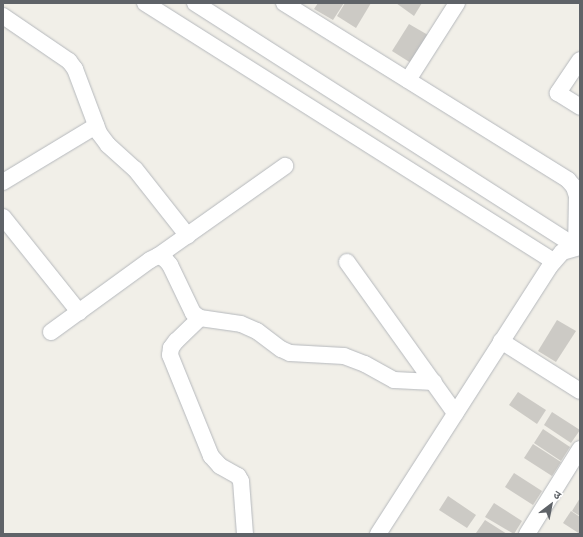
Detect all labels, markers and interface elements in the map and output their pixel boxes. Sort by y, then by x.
north arrow [531,485,571,525]
text: उ [551,487,564,502]

